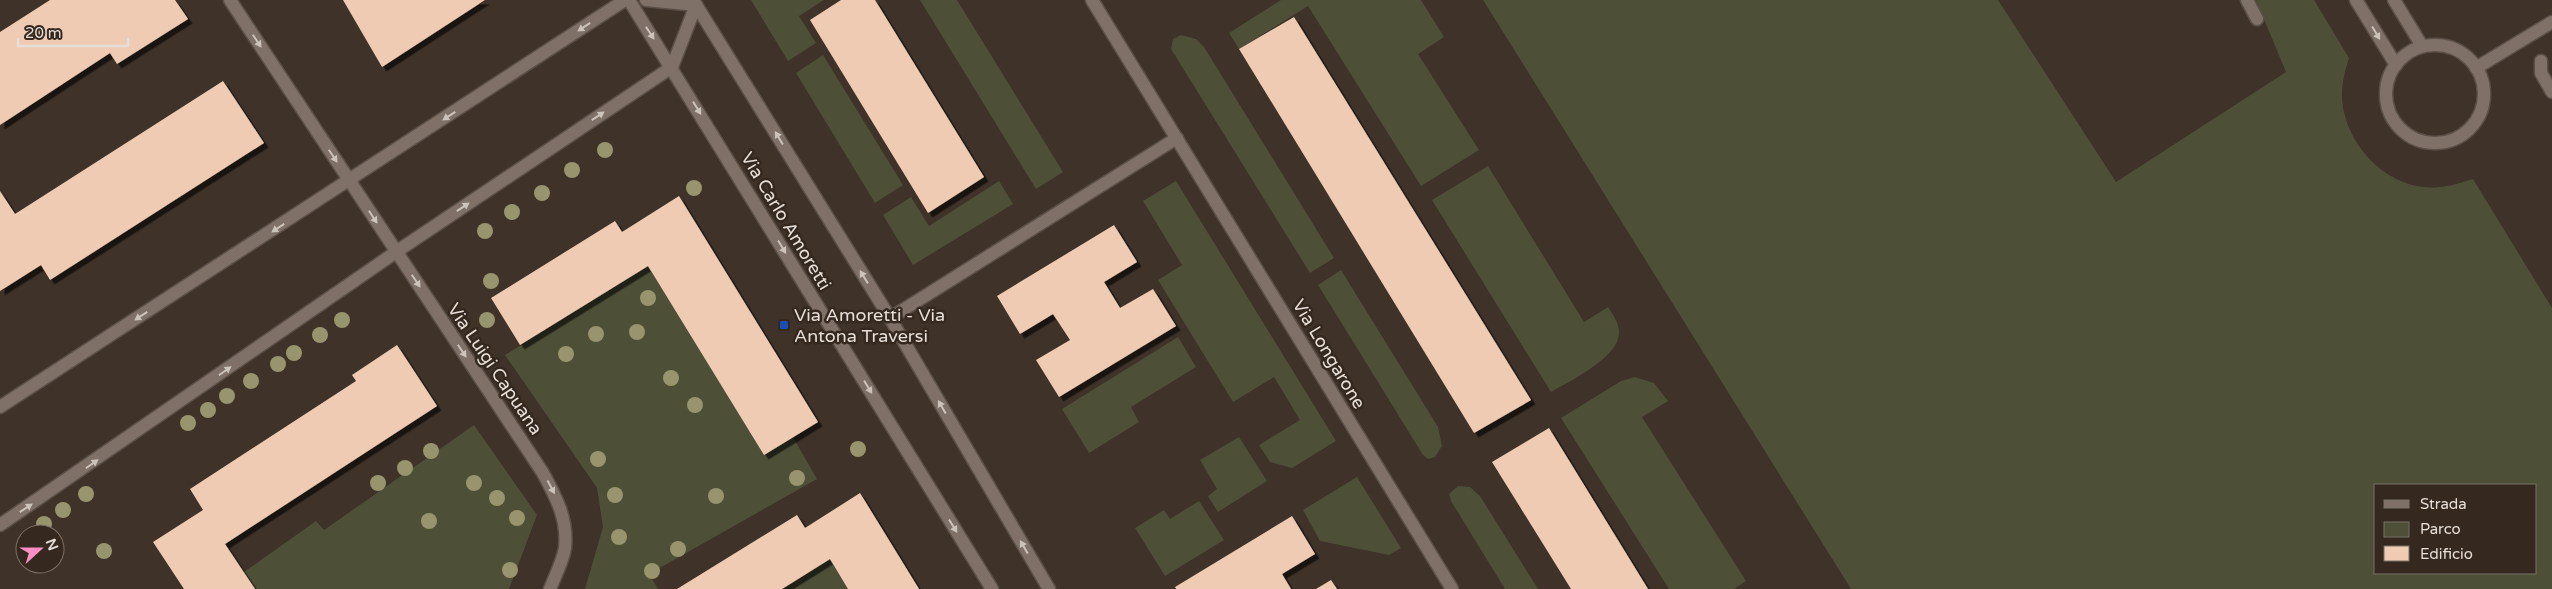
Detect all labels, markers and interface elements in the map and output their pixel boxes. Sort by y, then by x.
scale bar [18,15,128,47]
one-way arrow [578,22,591,32]
text: 20 m [25,24,62,42]
one-way arrow [2371,26,2380,39]
one-way arrow [645,27,655,40]
one-way arrow [252,34,261,47]
one-way arrow [693,102,702,115]
one-way arrow [592,111,605,121]
one-way arrow [442,112,455,121]
one-way arrow [775,131,784,144]
street label: Via Carlo Amoretti [736,148,836,294]
one-way arrow [328,149,338,163]
one-way arrow [457,202,470,212]
one-way arrow [368,210,378,223]
one-way arrow [271,223,284,233]
one-way arrow [777,241,786,254]
one-way arrow [860,270,869,283]
one-way arrow [411,275,421,288]
street label: Via Longarone [1288,295,1370,413]
street label: Via Luigi Capuana [443,299,547,439]
place label: Via Amoretti - Via Antona Traversi [794,304,945,347]
one-way arrow [135,311,148,321]
marker: Via Amoretti - Via Antona Traversi [778,319,790,331]
one-way arrow [457,344,467,358]
one-way arrow [219,366,232,376]
one-way arrow [863,381,872,394]
one-way arrow [937,400,946,413]
one-way arrow [85,459,99,469]
one-way arrow [547,480,555,494]
legend [2374,484,2537,574]
text: Strada [2420,495,2467,513]
one-way arrow [19,504,33,513]
one-way arrow [948,519,957,532]
text: Parco [2420,520,2461,538]
north arrow [15,524,65,574]
text: N [42,536,62,553]
one-way arrow [1020,540,1029,554]
text: Edificio [2420,545,2473,563]

